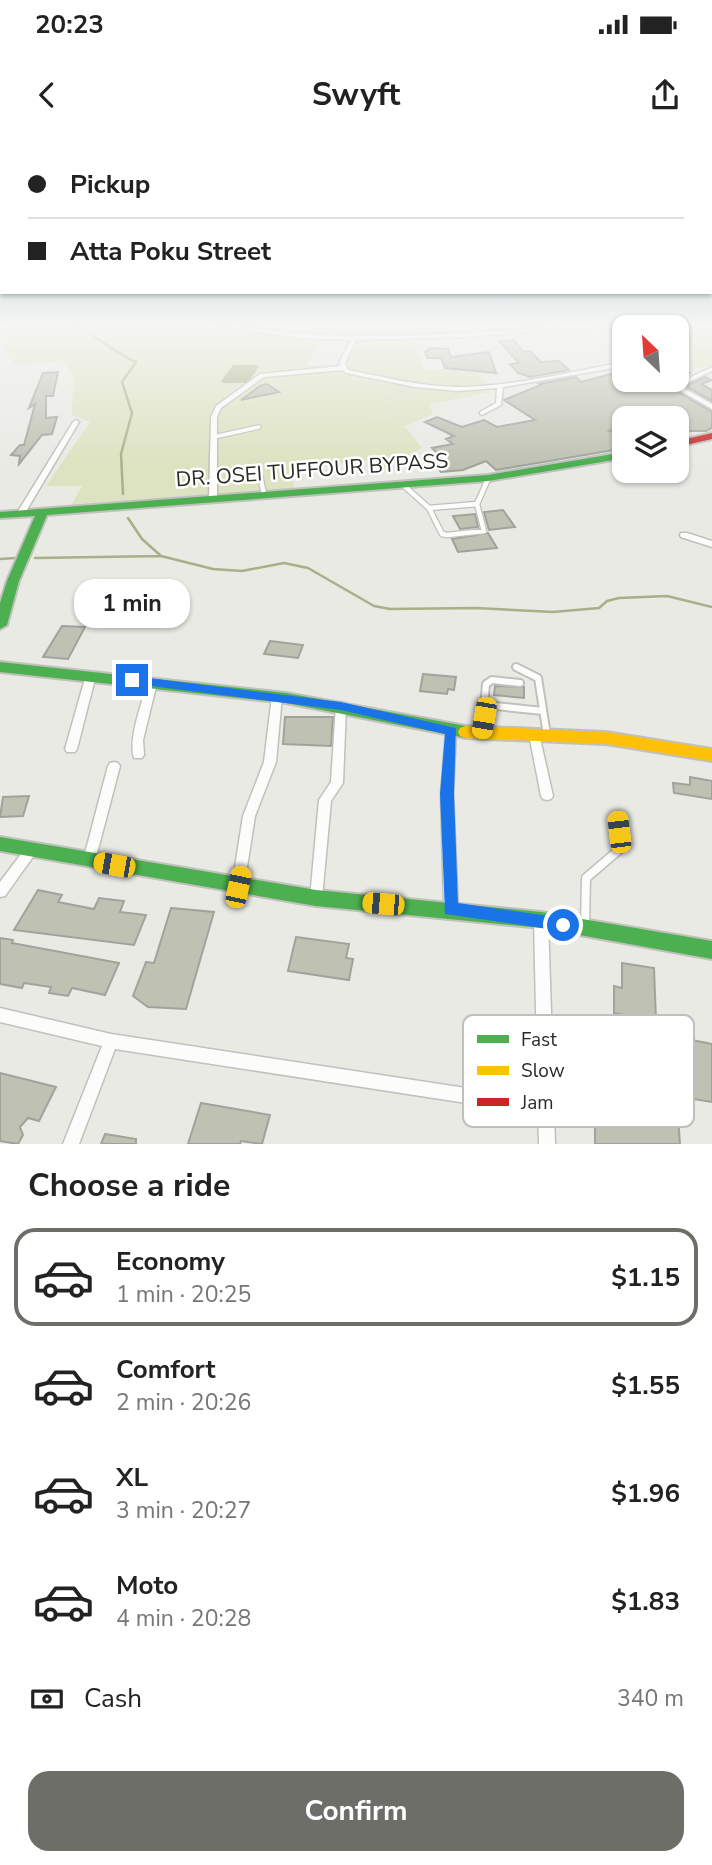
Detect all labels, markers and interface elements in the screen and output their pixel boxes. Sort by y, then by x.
text: 20:23 [35,7,104,42]
text: Swyft [312,73,400,116]
icon: back [28,76,66,114]
icon: share [646,76,684,114]
text: Pickup [70,167,150,202]
text: Atta Poku Street [70,234,271,269]
north arrow [612,315,690,392]
map controls [612,315,689,483]
button: layers [612,406,689,483]
street label: DR. OSEI TUFFOUR BYPASS [175,447,449,493]
callout: 1 min [74,578,190,628]
text: 1 min [102,588,162,619]
route end [116,664,148,696]
car [471,695,498,741]
car [607,810,632,854]
car [92,851,137,879]
car [224,864,253,910]
car [362,892,405,916]
route start [547,909,579,941]
legend [463,1015,694,1127]
text: Fast [521,1027,557,1053]
text: Slow [521,1058,565,1084]
text: Jam [520,1090,554,1116]
text: Choose a ride [28,1164,230,1207]
text: Economy [116,1244,225,1279]
icon: car [32,1246,95,1309]
text: $1.15 [611,1260,680,1295]
text: 1 min · 20:25 [116,1279,251,1310]
text: Comfort [116,1352,216,1387]
icon: car [32,1354,95,1417]
text: $1.55 [611,1368,680,1403]
text: 2 min · 20:26 [116,1387,251,1418]
text: XL [116,1460,148,1495]
icon: car [32,1462,95,1525]
text: $1.96 [611,1476,680,1511]
text: 3 min · 20:27 [116,1495,251,1526]
text: Moto [116,1568,178,1603]
icon: car [32,1570,95,1633]
text: $1.83 [611,1584,680,1619]
text: 4 min · 20:28 [116,1603,251,1634]
icon: cash [28,1680,66,1718]
text: Cash [84,1681,142,1716]
text: 340 m [617,1683,684,1714]
button: Confirm [28,1771,684,1851]

